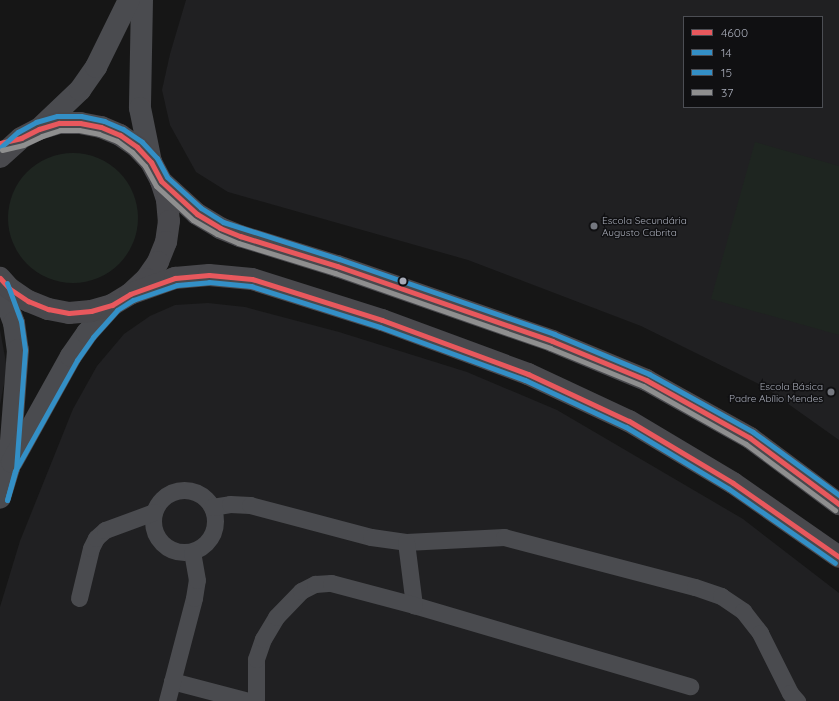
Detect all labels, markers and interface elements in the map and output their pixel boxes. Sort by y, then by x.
legend [683,16,823,108]
text: 4600 [721,25,748,40]
text: 14 [721,45,732,60]
text: 15 [721,65,732,80]
text: 37 [721,85,733,100]
place label: Escola Secundária Augusto Cabrita [602,214,687,238]
marker: Escola Secundária Augusto Cabrita [589,221,599,231]
unlabelled marker [398,276,408,286]
place label: Escola Básica Padre Abílio Mendes [729,380,823,404]
marker: Escola Básica Padre Abílio Mendes [826,387,836,397]

